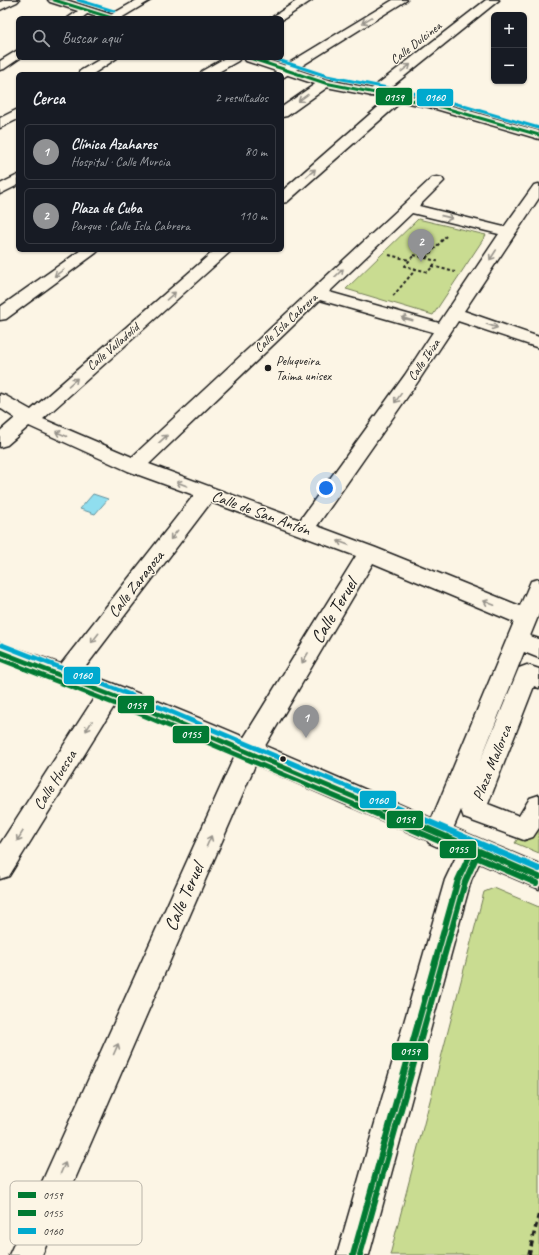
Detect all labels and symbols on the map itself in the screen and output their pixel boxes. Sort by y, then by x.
one-way arrow [361,17,373,25]
street label: Calle Dulcinea [387,17,446,68]
one-way arrow [401,64,412,73]
line badge: 0159 [375,87,413,106]
line badge: 0160 [416,88,454,107]
text: 0159 [384,90,405,104]
text: 0160 [425,90,446,104]
one-way arrow [298,94,309,102]
one-way arrow [306,169,317,178]
one-way arrow [440,214,453,221]
pin: 2 [408,229,434,262]
one-way arrow [489,249,497,260]
one-way arrow [334,268,344,278]
one-way arrow [54,269,65,277]
street label: Calle Isla Cabrera [251,289,322,356]
one-way arrow [166,291,176,301]
one-way arrow [400,315,413,322]
street label: Calle Valladolid [83,319,144,374]
one-way arrow [486,323,498,331]
street label: Calle Ibiza [404,335,444,384]
place label: Peluqueira Taima unisex [276,353,332,384]
marker: Peluqueira Taima unisex [263,363,273,373]
one-way arrow [68,377,79,386]
one-way arrow [394,392,402,403]
one-way arrow [56,430,68,438]
one-way arrow [158,434,168,444]
your location [316,478,336,498]
one-way arrow [176,479,188,487]
street label: Calle de San Antón [209,486,314,540]
one-way arrow [170,530,178,541]
one-way arrow [337,539,349,547]
street label: Calle Zaragoza [104,545,169,622]
street label: Calle Teruel [305,571,365,648]
one-way arrow [484,598,496,606]
one-way arrow [90,633,99,644]
one-way arrow [301,652,309,664]
line badge: 0160 [63,666,101,685]
text: 0160 [72,668,93,682]
line badge: 0159 [117,695,155,714]
text: 0159 [126,698,147,712]
pin: 1 [293,705,319,738]
one-way arrow [85,720,93,731]
street label: Plaza Mallorca [468,721,517,804]
line badge: 0155 [172,725,210,744]
text: 0155 [181,727,202,741]
street label: Calle Huesca [29,745,82,814]
unlabelled marker [278,754,288,764]
line badge: 0160 [359,790,397,809]
text: 0160 [368,793,389,807]
line badge: 0159 [386,810,424,829]
text: 0159 [395,812,416,826]
one-way arrow [15,830,23,842]
one-way arrow [206,836,213,848]
line badge: 0155 [439,840,477,859]
text: 0155 [448,842,469,856]
street label: Calle Teruel [158,856,211,935]
line badge: 0159 [391,1042,429,1061]
one-way arrow [113,1044,120,1056]
text: 0159 [400,1044,421,1058]
one-way arrow [60,1163,68,1175]
legend [10,1181,142,1245]
text: 0159 [43,1188,64,1202]
text: 0155 [43,1206,64,1220]
text: 0160 [43,1224,64,1238]

